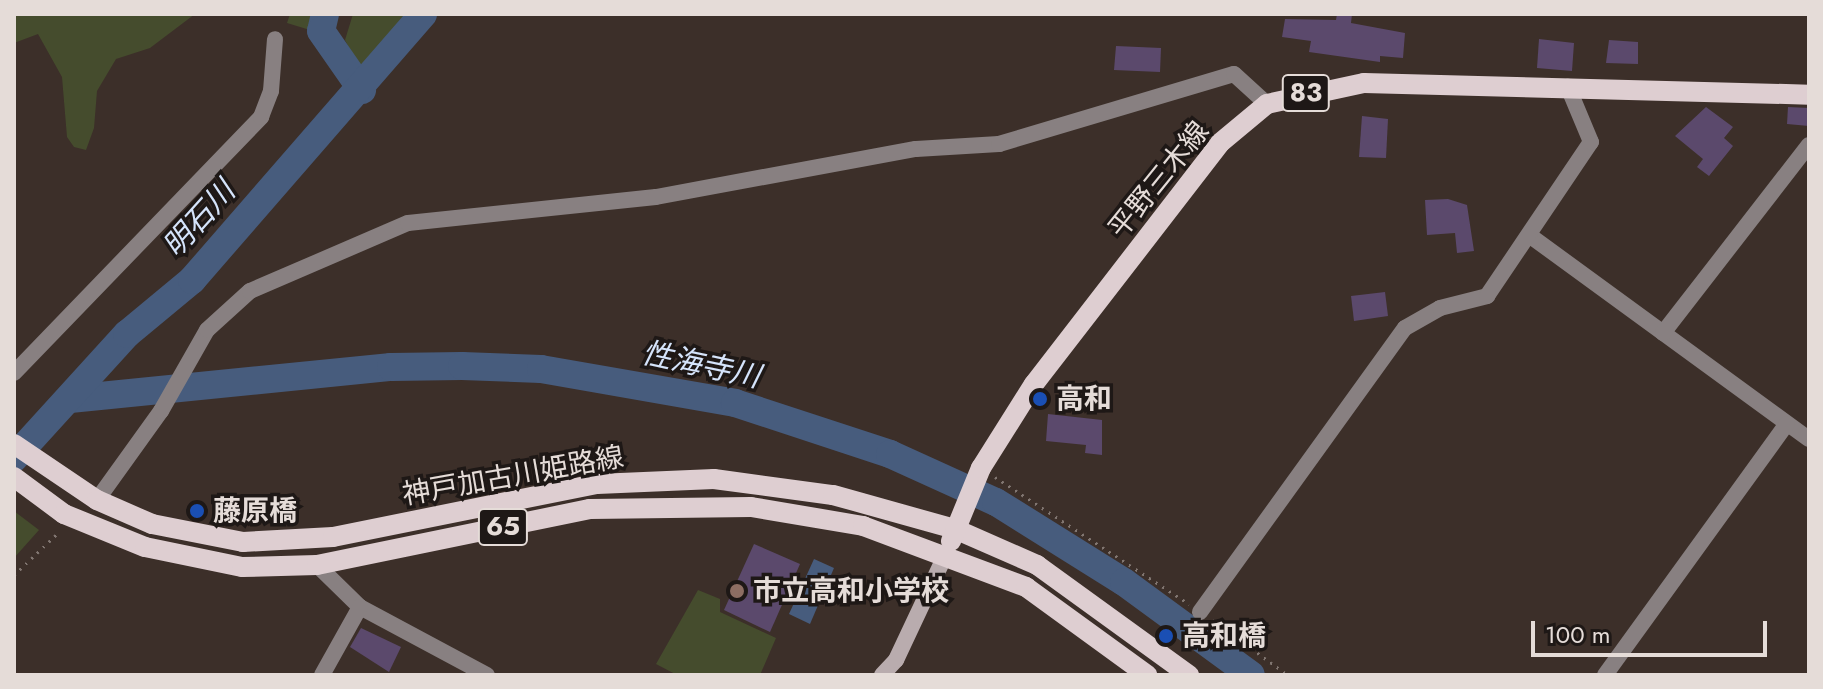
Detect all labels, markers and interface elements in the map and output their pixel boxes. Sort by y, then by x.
road number: 83 [1280,71,1332,115]
street label: 平野三木線 [1102,115,1216,245]
water label: 明石川 [156,174,242,264]
water label: 性海寺川 [639,335,763,395]
place label: 高和 [1056,382,1112,416]
marker: 高和 [1031,390,1049,408]
street label: 神戸加古川姫路線 [400,440,626,512]
place label: 藤原橋 [213,494,297,528]
marker: 藤原橋 [188,502,206,520]
road number: 65 [477,505,529,549]
place label: 市立高和小学校 [753,574,949,608]
marker: 市立高和小学校 [728,582,746,600]
scale bar [1535,605,1771,655]
text: 100 m [1545,617,1611,652]
place label: 高和橋 [1182,619,1266,653]
marker: 高和橋 [1157,627,1175,645]

